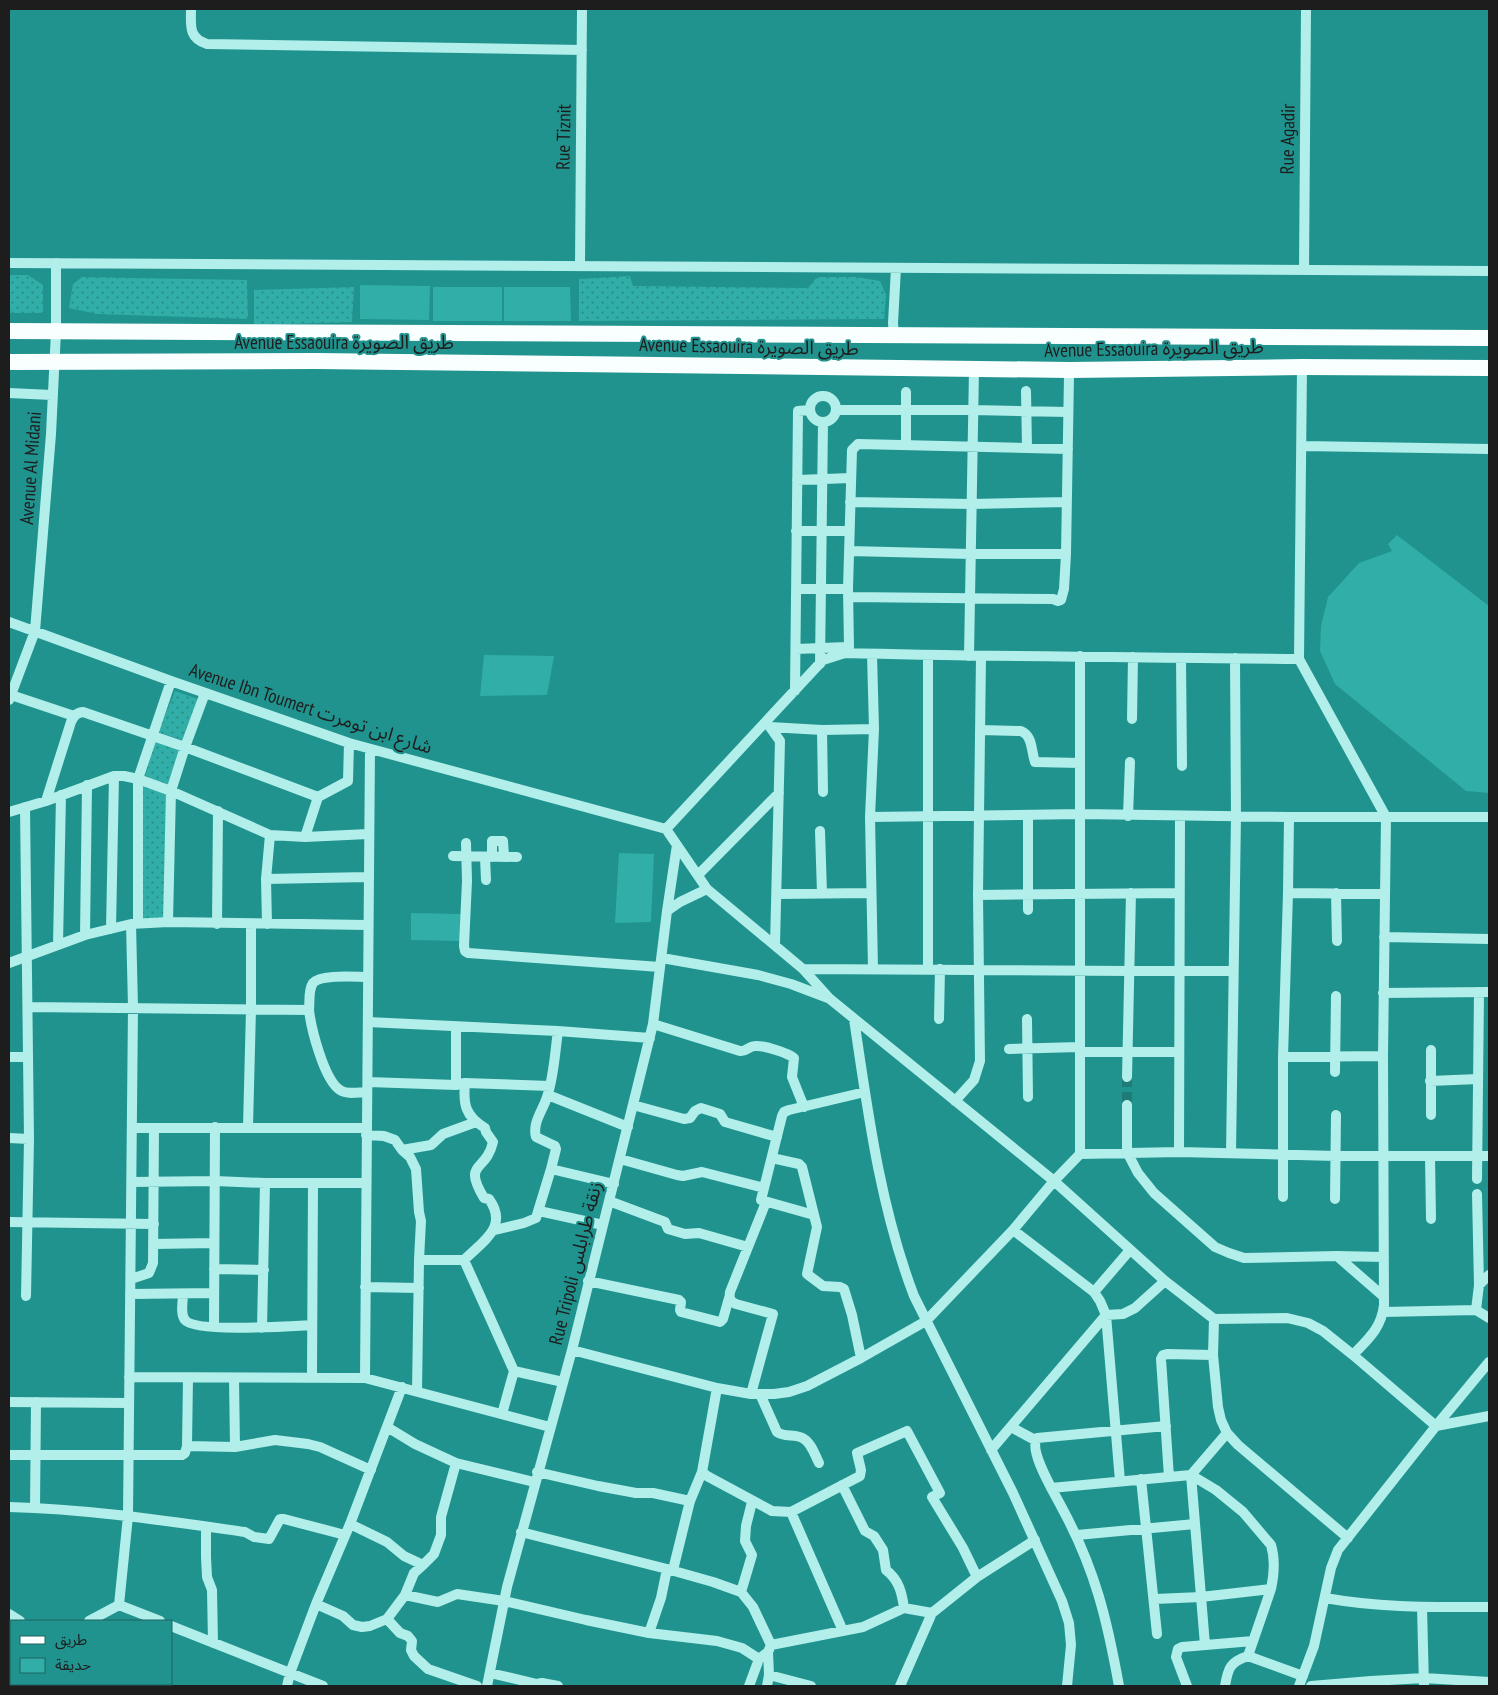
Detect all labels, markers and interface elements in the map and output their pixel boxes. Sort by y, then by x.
street label: Rue Tiznit [550,103,576,170]
street label: Rue Agadir [1274,103,1300,175]
street label: Avenue Essaouira طريق الصويرة [234,330,454,354]
street label: Avenue Essaouira طريق الصويرة [639,332,859,360]
street label: Avenue Essaouira طريق الصويرة [1044,334,1264,362]
street label: Avenue Al Midani [14,411,46,525]
street label: Avenue Ibn Toumert شارع ابن تومرت [186,657,436,761]
street label: Rue Tripoli زنقة طرابلس [543,1179,607,1347]
legend [10,1620,172,1685]
text: طريق [55,1630,87,1650]
text: حديقة [55,1655,91,1674]

